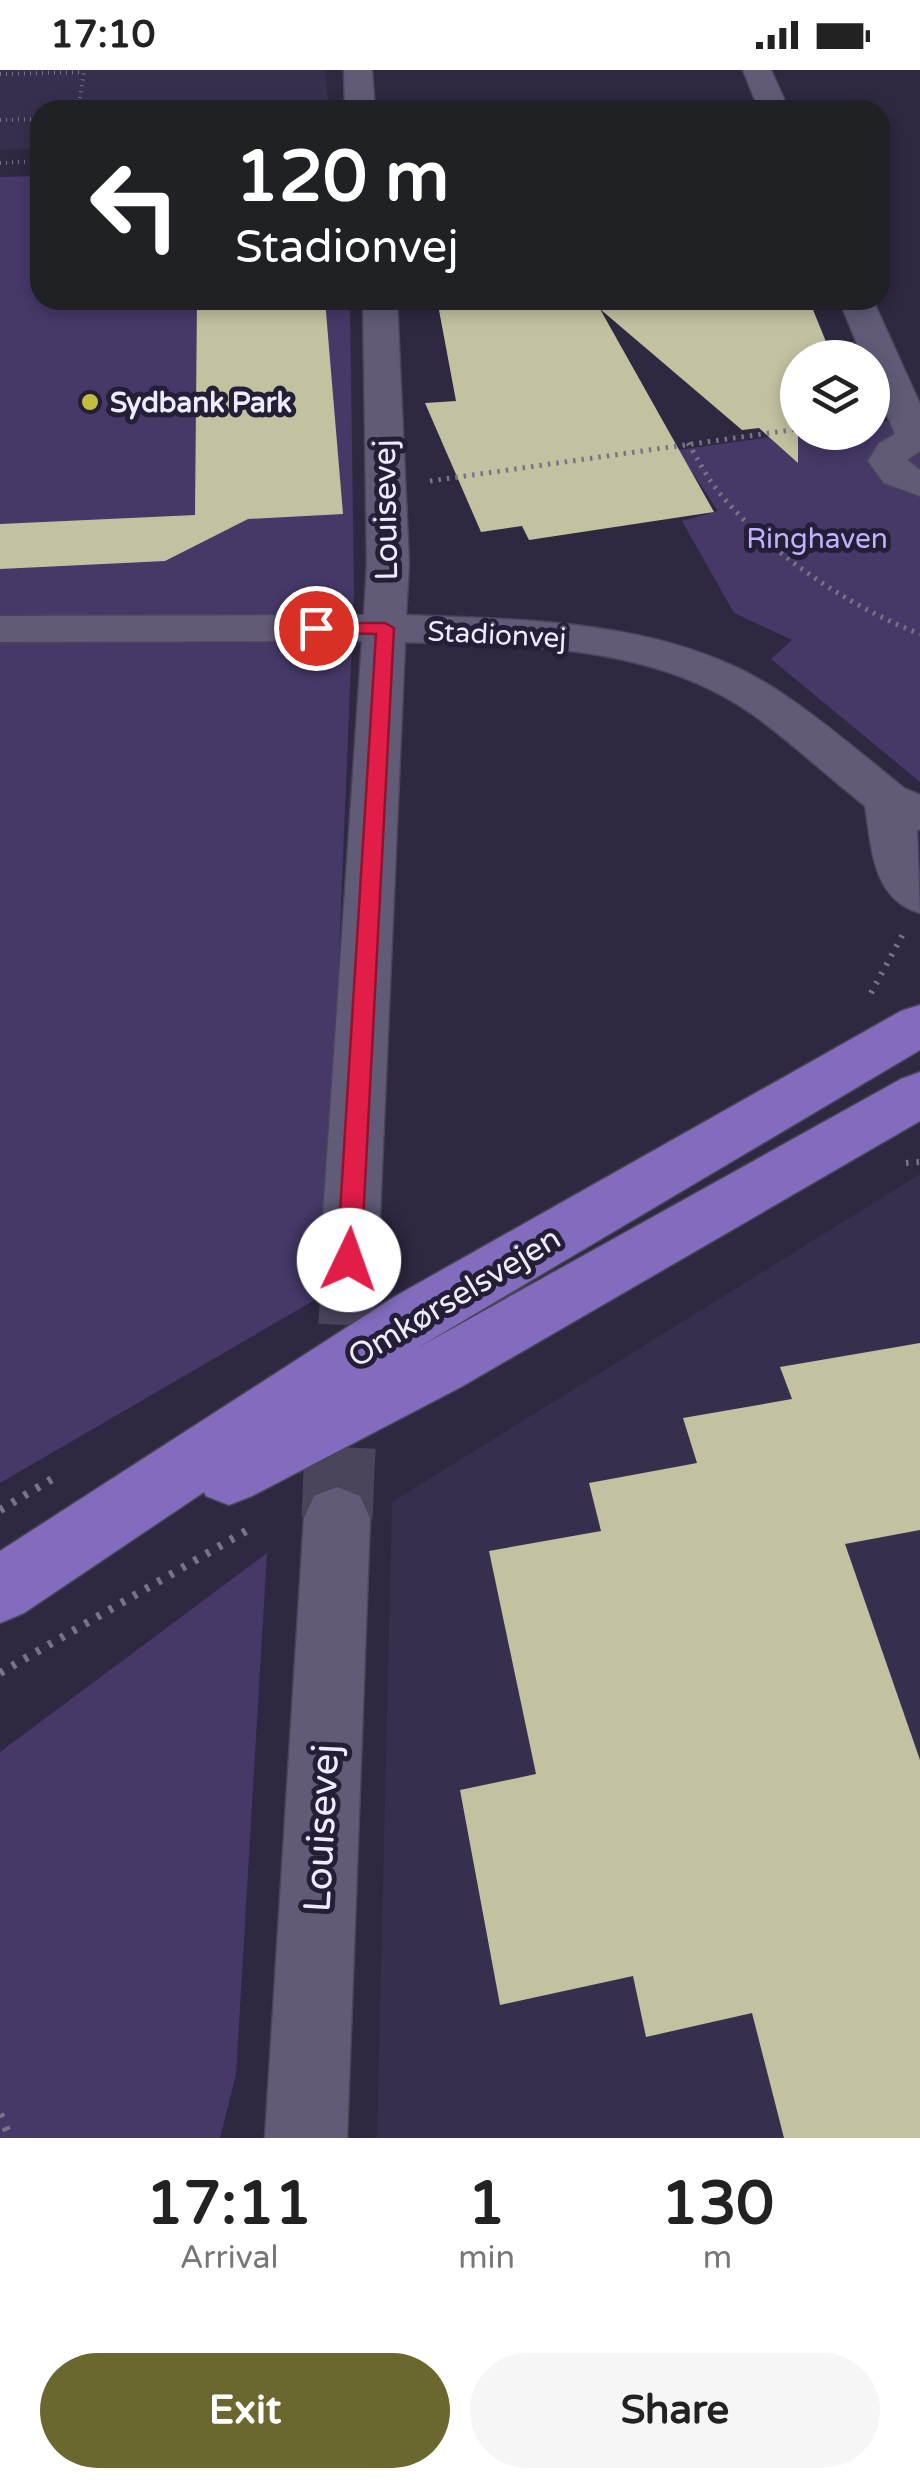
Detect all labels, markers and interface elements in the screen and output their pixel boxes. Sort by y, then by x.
text: 17:10 [50,12,155,58]
text: 120 m [235,136,449,220]
icon: left [70,140,200,270]
text: Stadionvej [235,221,459,275]
map controls [780,340,890,450]
button: layers [780,340,890,450]
place label: Sydbank Park [110,386,292,420]
marker: Sydbank Park [79,391,101,413]
street label: Louisevej [366,439,406,581]
park label: Ringhaven [746,522,888,556]
pin [274,586,359,671]
icon: arrive [289,601,344,656]
street label: Stadionvej [427,614,567,656]
position arrow [297,1208,401,1312]
street label: Omkørselsvejen [341,1219,568,1376]
street label: Louisevej [295,1743,349,1913]
text: 17:11 [146,2168,312,2240]
text: 1 [468,2168,505,2240]
text: 130 [661,2168,774,2240]
text: Arrival [180,2239,279,2277]
text: min [458,2239,515,2277]
text: m [703,2239,732,2277]
button: Exit [40,2353,450,2468]
button: Share [470,2353,880,2468]

